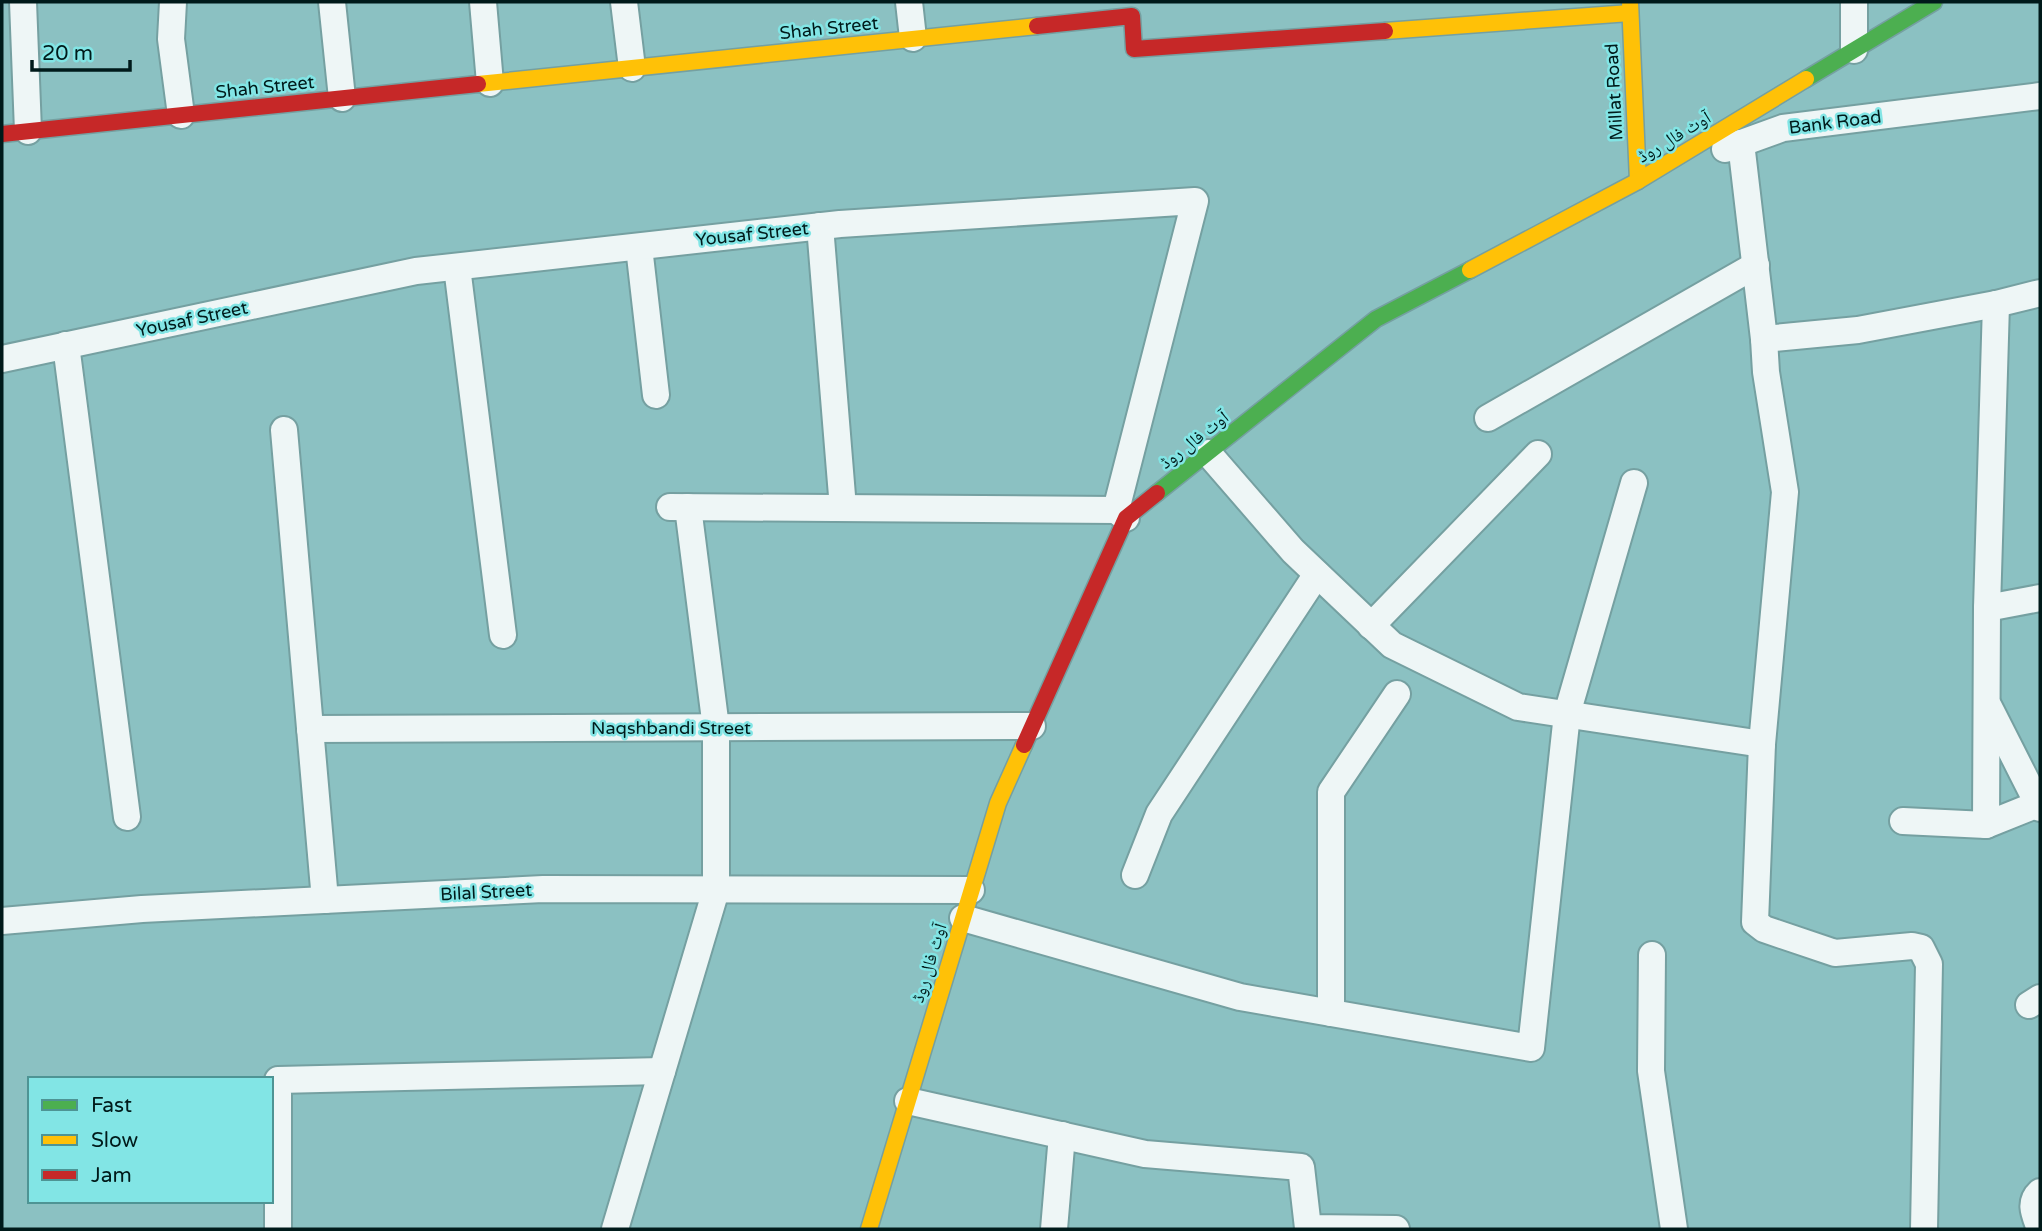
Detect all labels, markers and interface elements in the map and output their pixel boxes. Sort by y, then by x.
street label: Shah Street [779,12,880,44]
scale bar [32,28,130,72]
text: 20 m [42,41,93,66]
street label: Millat Road [1600,43,1628,141]
street label: Shah Street [215,71,316,103]
street label: Bank Road [1787,105,1883,139]
street label: آوٹ فال روڈ [1633,106,1715,167]
street label: Yousaf Street [694,217,810,251]
street label: Yousaf Street [134,296,250,342]
street label: آوٹ فال روڈ [1155,406,1233,474]
street label: Naqshbandi Street [591,717,751,739]
street label: Bilal Street [439,879,533,905]
street label: آوٹ فال روڈ [907,920,952,1005]
legend [28,1077,273,1203]
text: Fast [91,1093,132,1118]
text: Slow [91,1128,139,1153]
text: Jam [91,1163,132,1188]

